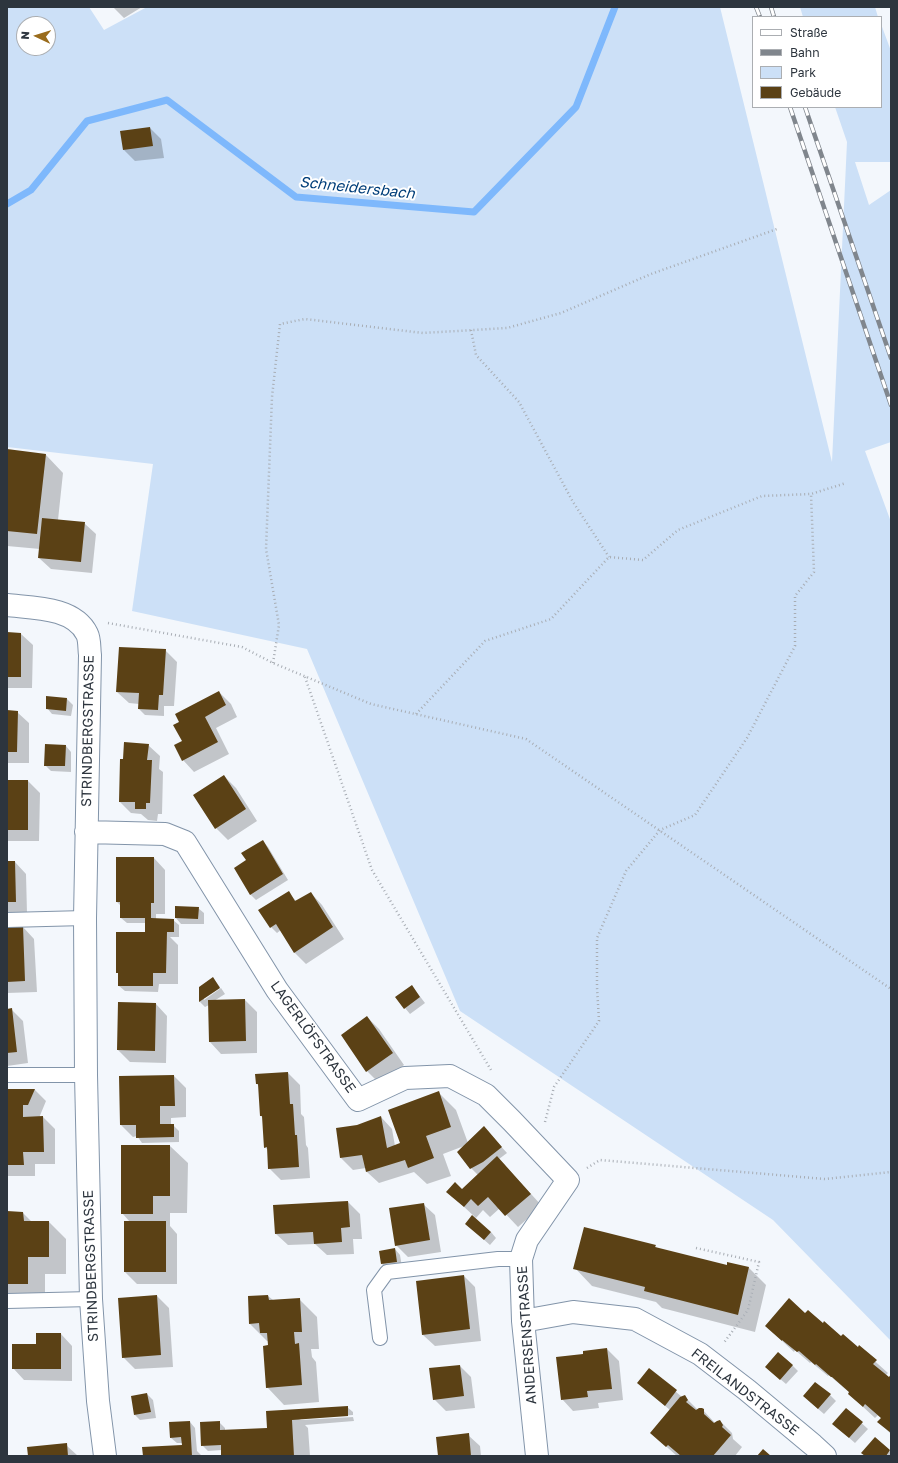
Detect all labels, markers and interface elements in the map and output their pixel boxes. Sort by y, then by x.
north arrow [16,16,56,56]
legend [752,16,882,108]
text: Straße [790,25,828,40]
text: N [18,31,31,40]
text: Bahn [790,45,820,60]
text: Park [790,65,816,80]
text: Gebäude [790,85,841,100]
water label: Schneidersbach [298,173,416,203]
street label: STRINDBERGSTRASSE [78,655,98,807]
street label: LAGERLÖFSTRASSE [267,978,359,1096]
street label: STRINDBERGSTRASSE [80,1190,102,1342]
street label: ANDERSENSTRASSE [514,1265,540,1405]
street label: FREILANDSTRASSE [688,1345,802,1439]

